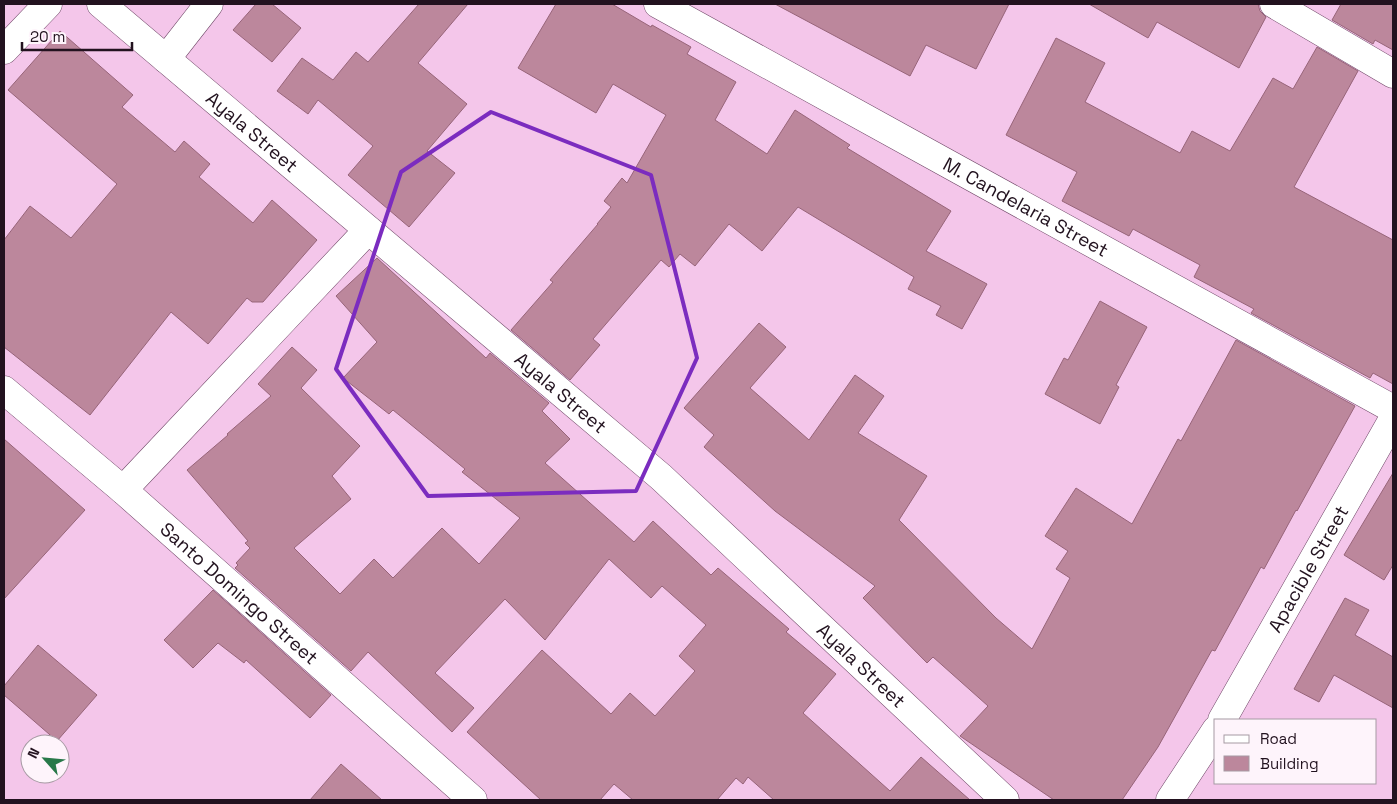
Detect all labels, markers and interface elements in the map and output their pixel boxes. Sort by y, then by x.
scale bar [22,20,132,52]
text: 20 m [30,27,65,46]
street label: Ayala Street [201,86,303,178]
street label: M. Candelaria Street [938,152,1113,263]
street label: Ayala Street [509,347,612,439]
street label: Apacible Street [1262,501,1354,637]
street label: Santo Domingo Street [155,517,323,670]
street label: Ayala Street [811,618,911,713]
legend [1214,719,1377,784]
text: Road [1260,729,1297,748]
north arrow [20,734,70,784]
text: N [23,745,44,761]
text: Building [1260,754,1319,773]

